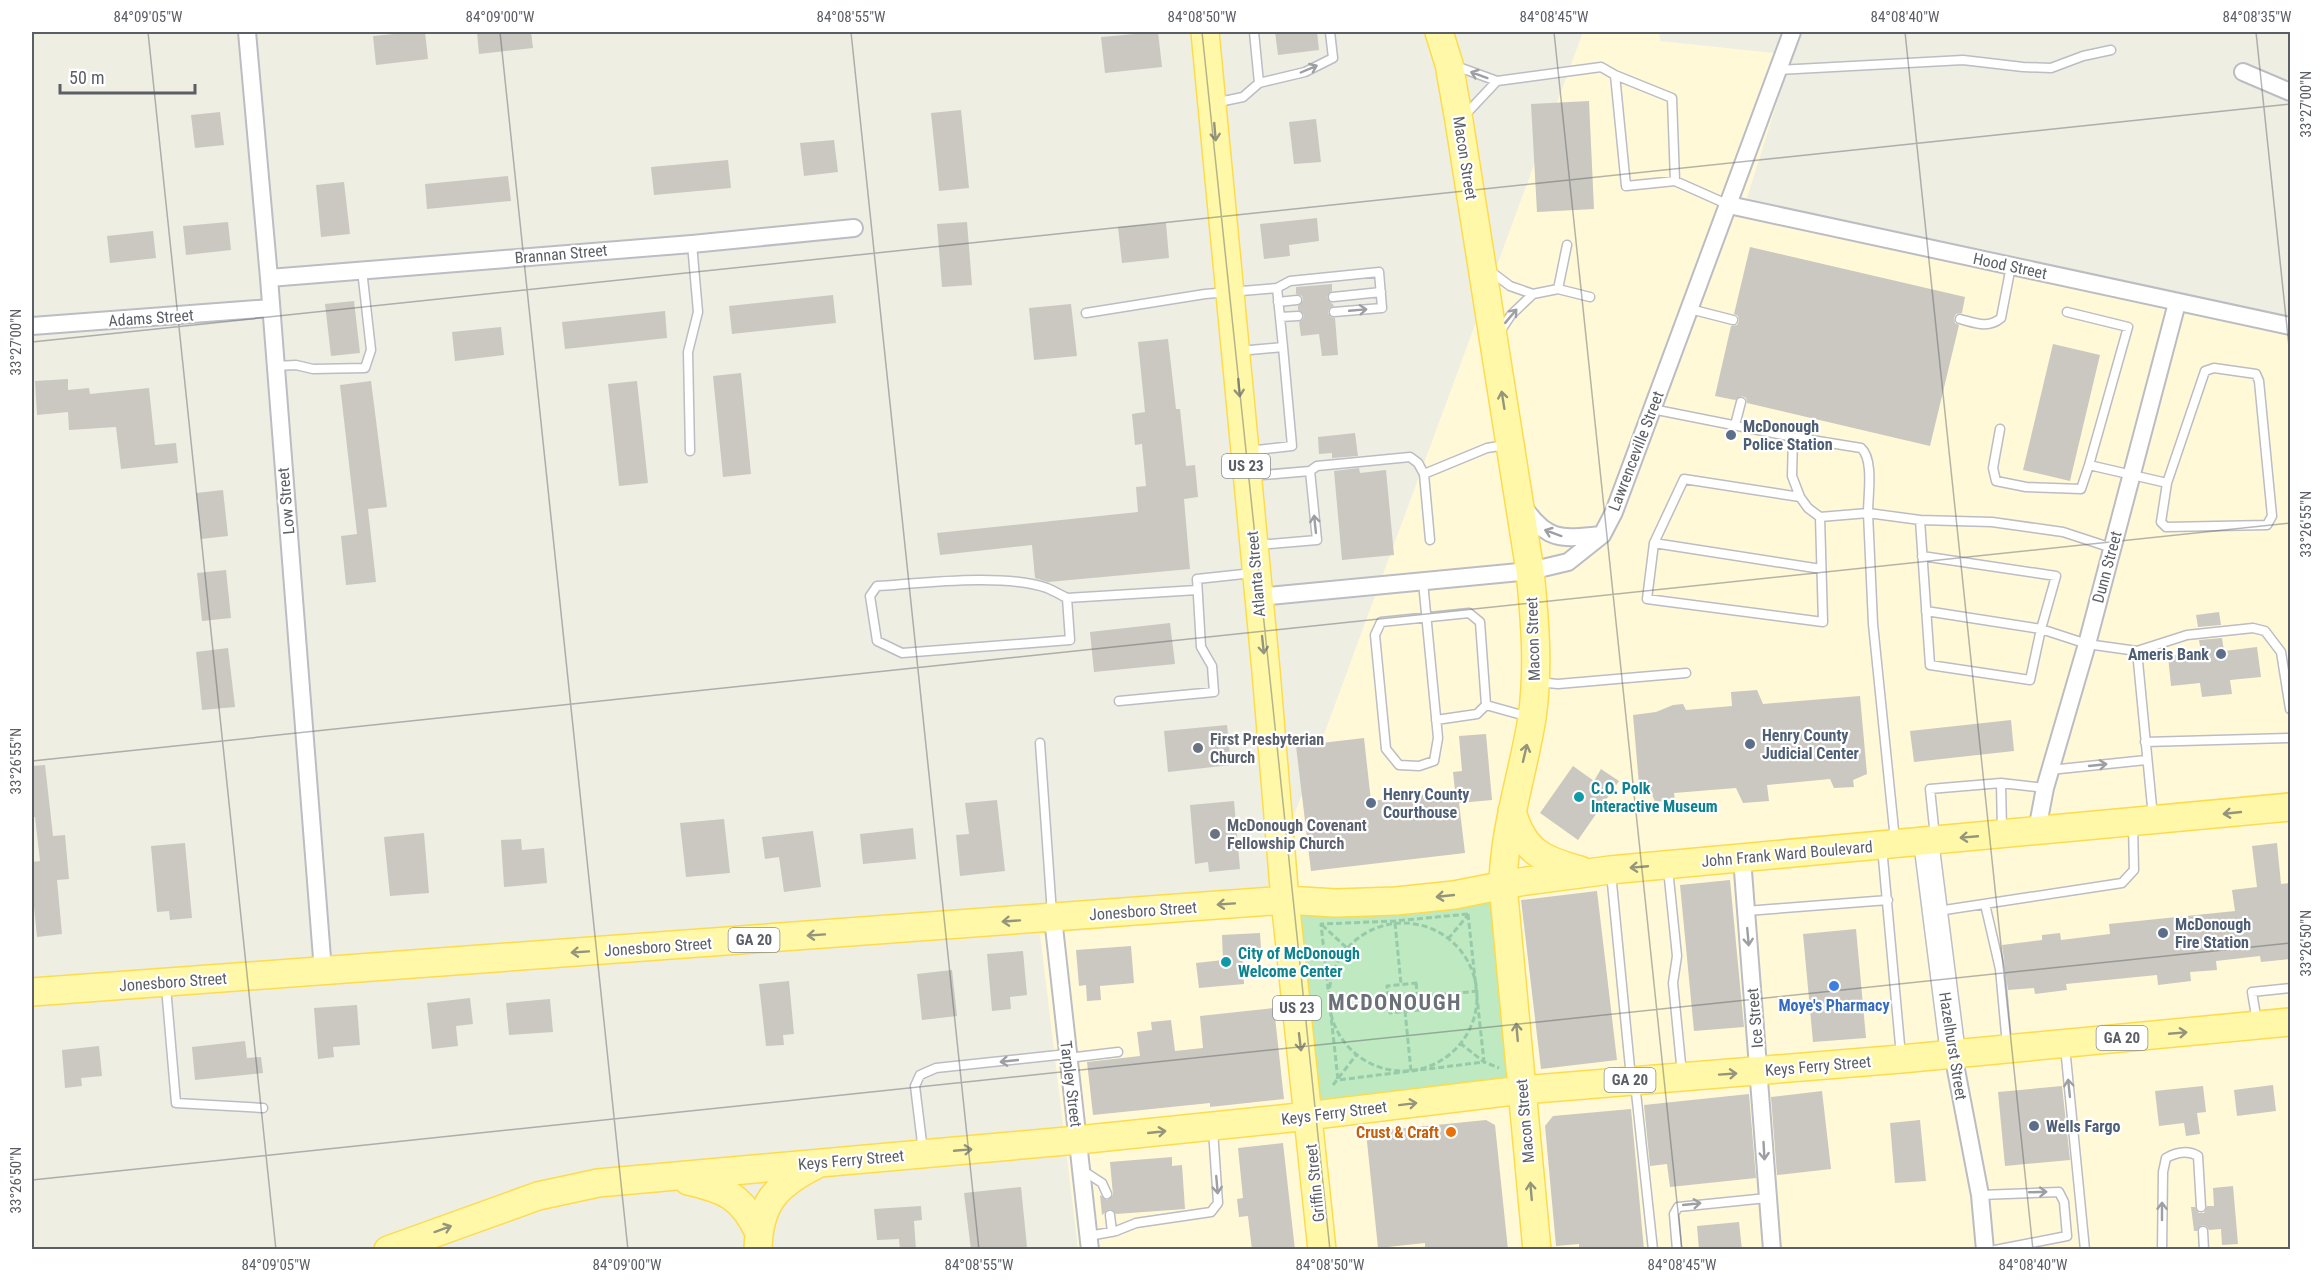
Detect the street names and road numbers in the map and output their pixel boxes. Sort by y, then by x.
street label: Macon Street [1449,115,1481,201]
street label: Brannan Street [514,240,608,268]
street label: Hood Street [1971,249,2049,283]
street label: Adams Street [108,306,194,330]
street label: Lawrenceville Street [1604,388,1668,514]
road number: US 23 [1222,454,1270,478]
street label: Low Street [274,466,298,535]
street label: Dunn Street [2088,529,2126,605]
street label: Atlanta Street [1243,530,1269,618]
street label: Macon Street [1522,596,1544,681]
street label: John Frank Ward Boulevard [1701,837,1873,871]
street label: Jonesboro Street [1088,898,1198,924]
road number: GA 20 [728,928,780,952]
street label: Jonesboro Street [603,934,713,960]
street label: Jonesboro Street [118,969,228,995]
street label: Ice Street [1743,987,1767,1049]
street label: Hazelhurst Street [1935,991,1971,1102]
road number: US 23 [1273,996,1321,1020]
road number: GA 20 [2096,1026,2148,1050]
street label: Tarpley Street [1056,1040,1086,1128]
street label: Keys Ferry Street [1764,1052,1872,1080]
road number: GA 20 [1604,1068,1656,1092]
street label: Macon Street [1512,1078,1538,1164]
street label: Keys Ferry Street [1280,1097,1388,1129]
street label: Griffin Street [1301,1143,1329,1223]
street label: Keys Ferry Street [797,1146,905,1174]

